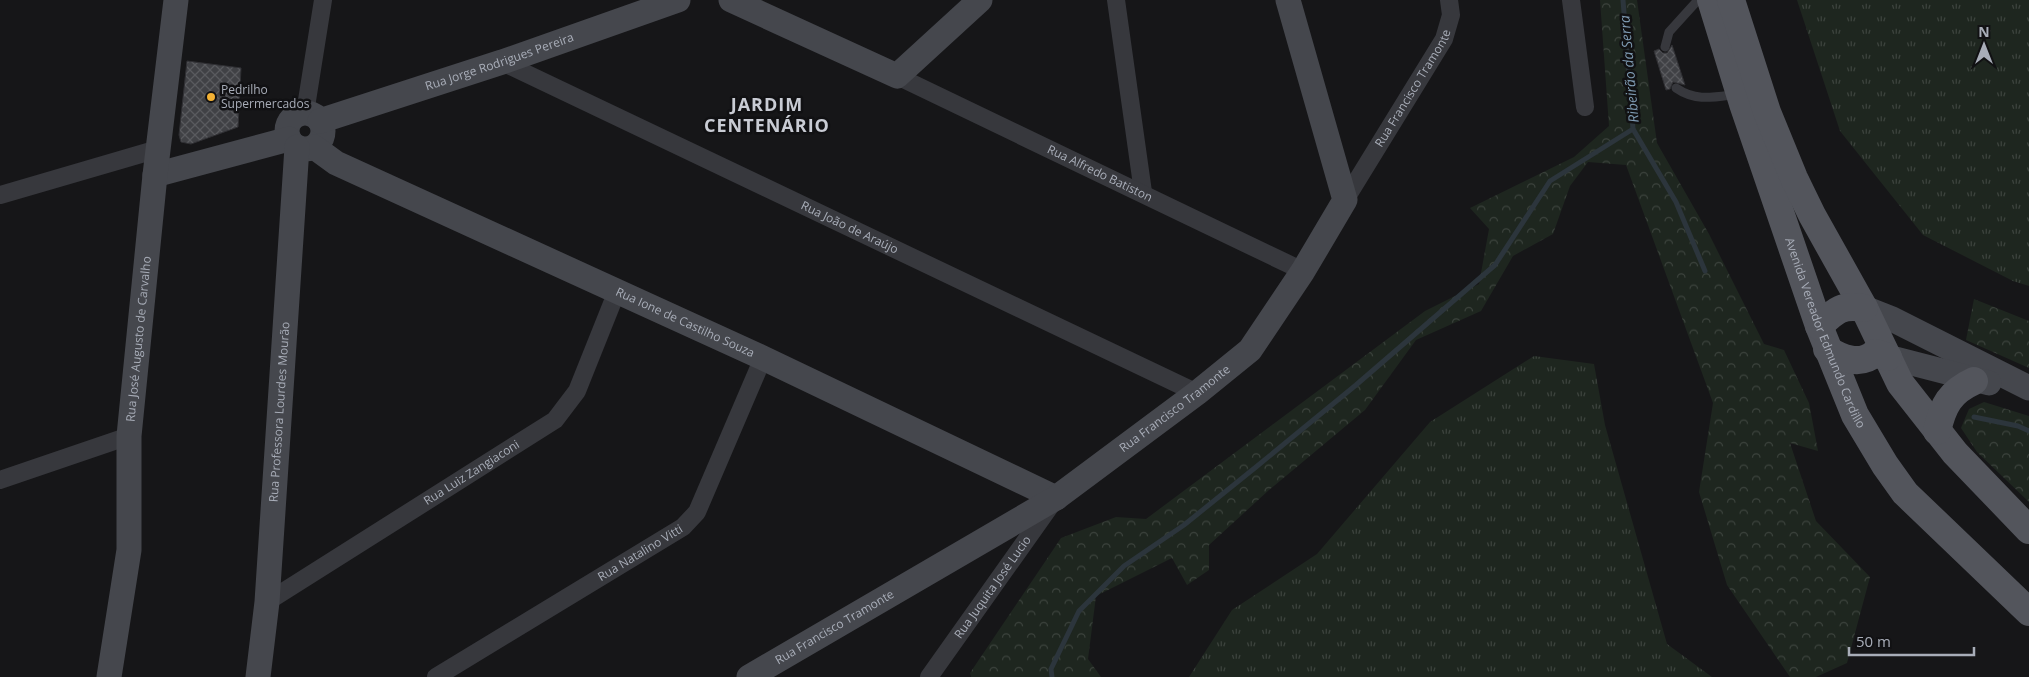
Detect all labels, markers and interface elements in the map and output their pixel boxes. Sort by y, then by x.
water label: Ribeirão da Serra [1614,14,1643,124]
north arrow [1959,20,2009,70]
text: N [1978,22,1990,41]
street label: Rua Francisco Tramonte [1371,27,1454,150]
street label: Rua Jorge Rodrigues Pereira [423,28,576,94]
place label: Pedrilho Supermercados [221,81,310,112]
marker: Pedrilho Supermercados [205,91,217,103]
district label: JARDIM CENTENÁRIO [704,92,830,137]
street label: Rua Alfredo Batiston [1045,140,1156,205]
street label: Rua João de Araújo [798,197,901,258]
street label: Avenida Vereador Edmundo Cardillo [1781,235,1870,431]
street label: Rua José Augusto de Carvalho [121,255,155,423]
street label: Rua Ione de Castilho Souza [613,283,758,361]
street label: Rua Professora Lourdes Mourão [265,321,293,503]
street label: Rua Francisco Tramonte [1116,360,1234,456]
street label: Rua Luiz Zangiaconi [420,436,523,509]
street label: Rua Natalino Vitti [594,520,686,585]
street label: Rua Juquita José Lucio [950,532,1035,642]
street label: Rua Francisco Tramonte [772,585,897,668]
scale bar [1849,624,1974,656]
text: 50 m [1856,631,1891,651]

